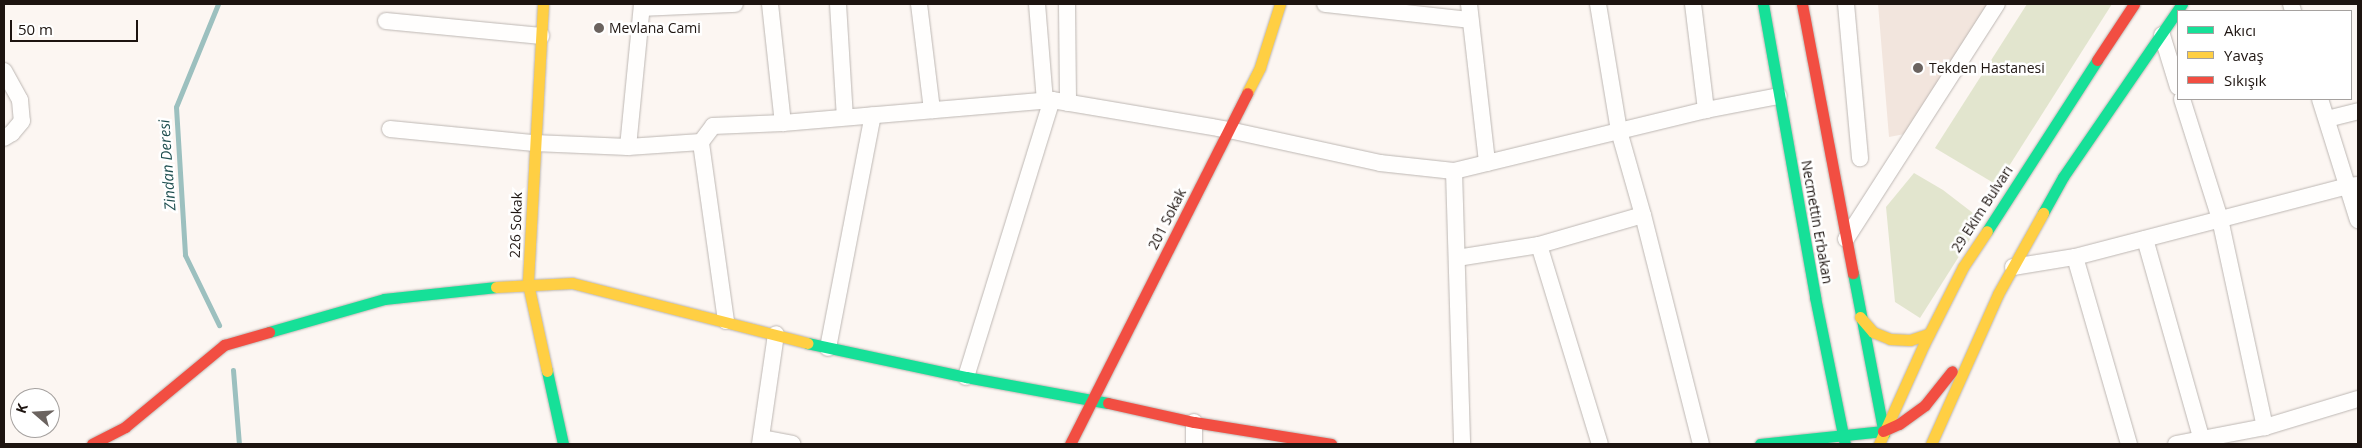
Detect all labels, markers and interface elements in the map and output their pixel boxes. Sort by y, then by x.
scale bar [12,10,140,42]
legend [2177,10,2352,100]
text: 50 m [18,19,53,39]
place label: Mevlana Cami [609,20,701,36]
text: Akıcı [2224,20,2256,40]
marker: Mevlana Cami [593,22,605,34]
text: Yavaş [2224,45,2264,65]
place label: Tekden Hastanesi [1929,60,2045,76]
marker: Tekden Hastanesi [1911,61,1925,75]
text: Sıkışık [2224,70,2267,90]
water label: Zindan Deresi [155,119,179,211]
street label: Necmettin Erbakan [1798,159,1836,285]
street label: 29 Ekim Bulvarı [1948,162,2016,256]
street label: 201 Sokak [1144,186,1190,252]
street label: 226 Sokak [506,192,526,258]
north arrow [10,388,60,438]
text: K [11,401,32,416]

